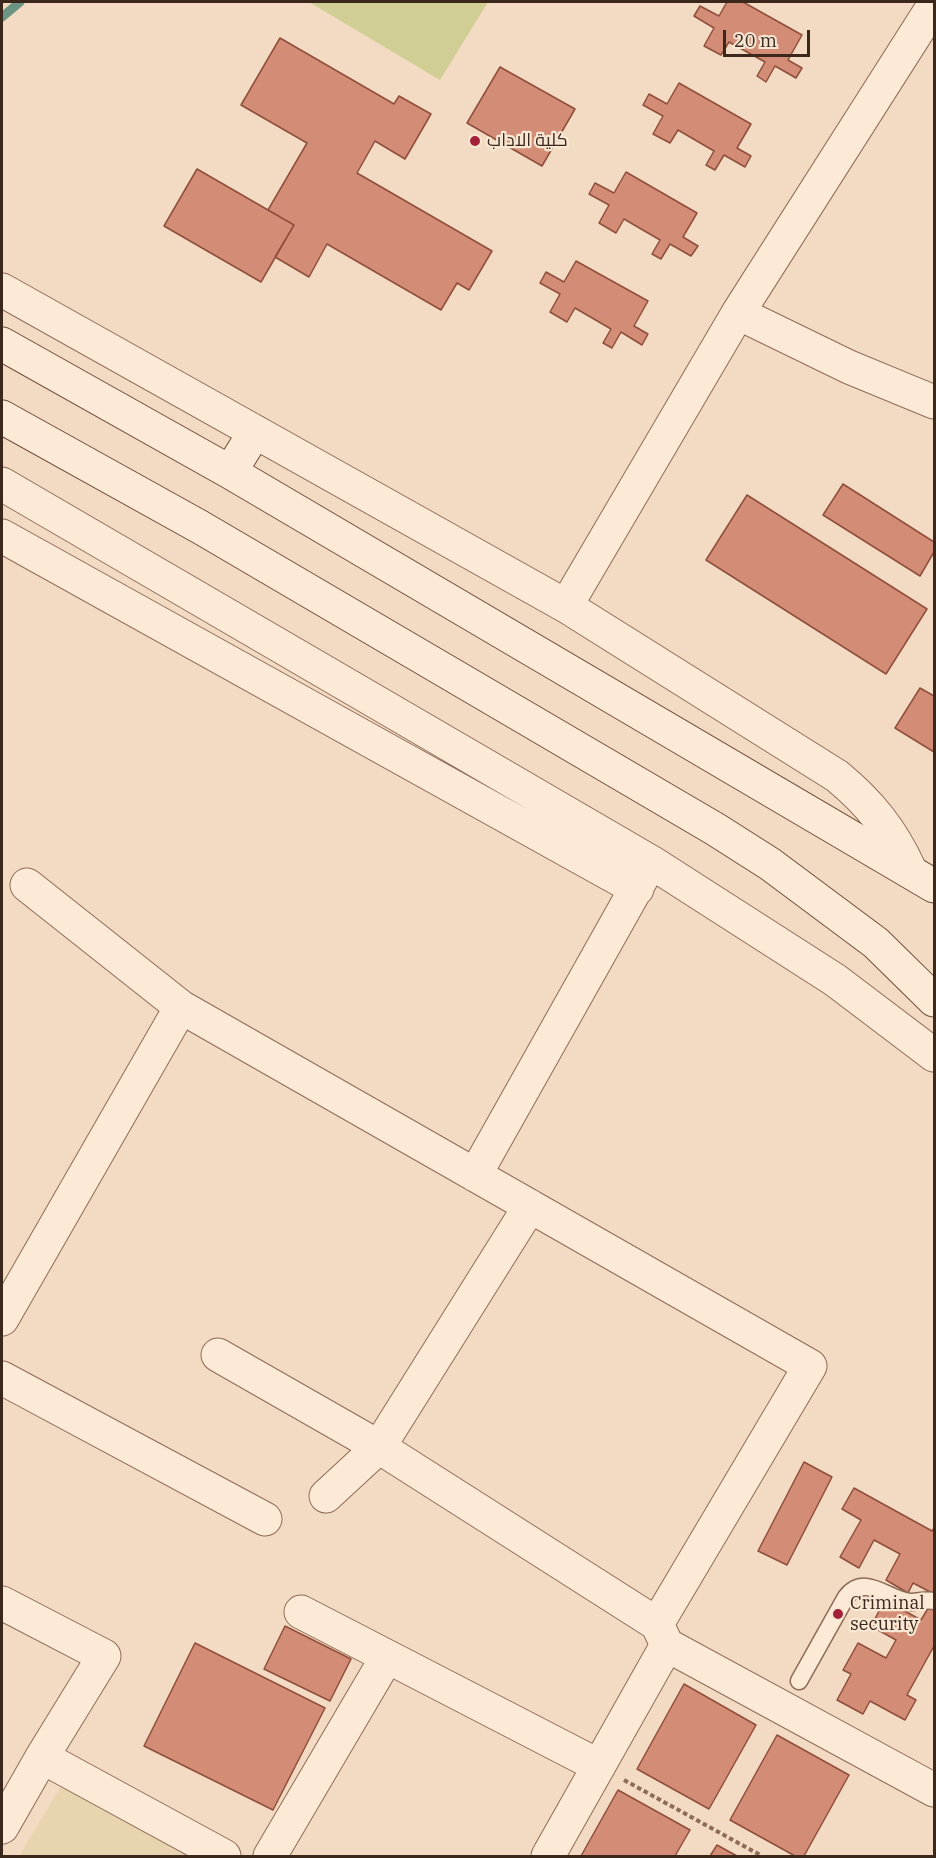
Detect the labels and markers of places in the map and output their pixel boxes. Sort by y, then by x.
place label: كلية الاداب [487,130,568,152]
marker: كلية الاداب [468,134,482,148]
place label: Criminal security [850,1593,925,1636]
marker: Criminal security [831,1607,845,1621]

